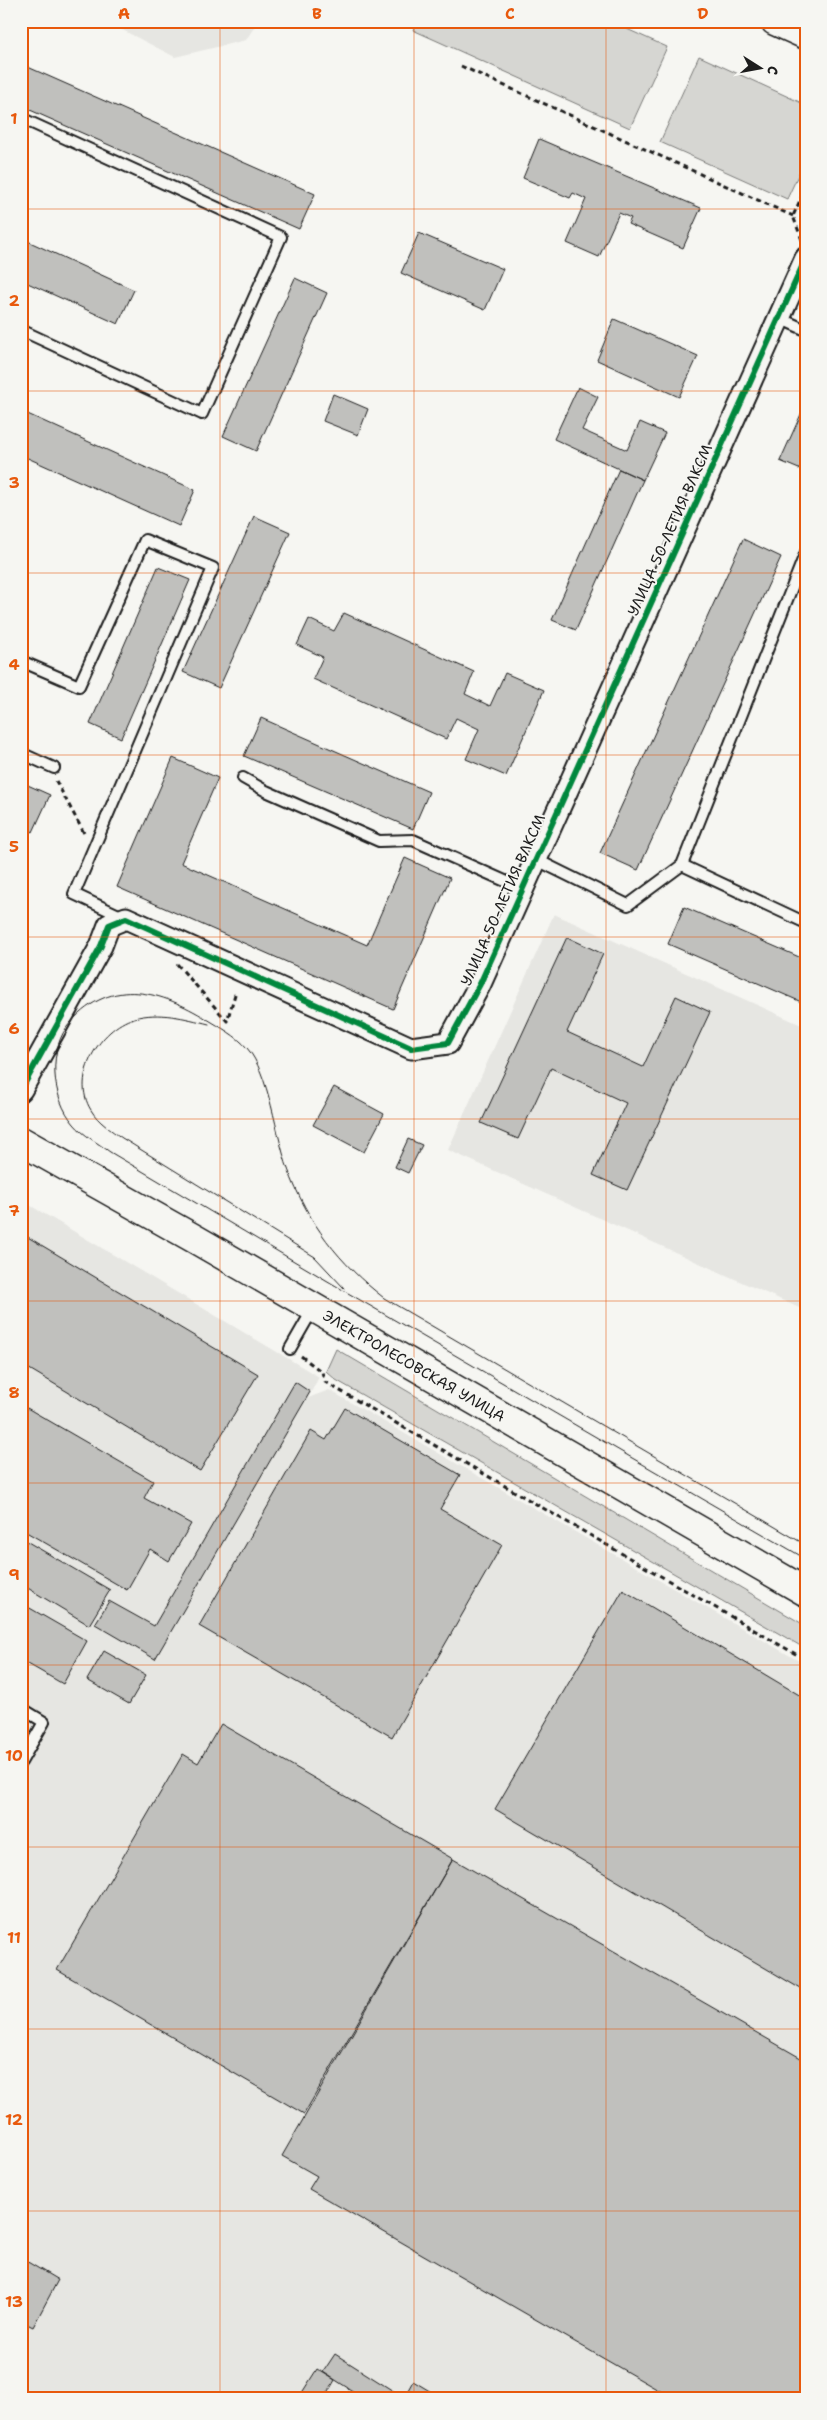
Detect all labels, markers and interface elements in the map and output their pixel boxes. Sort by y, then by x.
text: A [118,3,130,24]
text: B [312,3,322,24]
text: C [505,3,515,24]
text: D [697,3,709,24]
north arrow [734,42,784,92]
text: С [763,65,782,76]
text: 1 [10,108,18,129]
text: 2 [8,290,20,311]
street label: УЛИЦА 50-ЛЕТИЯ ВЛКСМ [623,441,717,619]
text: 3 [8,472,20,493]
text: 4 [8,654,20,675]
street label: УЛИЦА 50-ЛЕТИЯ ВЛКСМ [456,811,550,989]
text: 5 [9,836,19,857]
text: 6 [8,1018,20,1039]
text: 7 [8,1200,20,1221]
street label: ЭЛЕКТРОЛЕСОВСКАЯ УЛИЦА [319,1306,509,1426]
text: 8 [8,1382,20,1403]
text: 9 [8,1564,20,1585]
text: 10 [5,1745,23,1766]
text: 11 [7,1927,21,1948]
text: 12 [5,2109,23,2130]
text: 13 [5,2291,23,2312]

